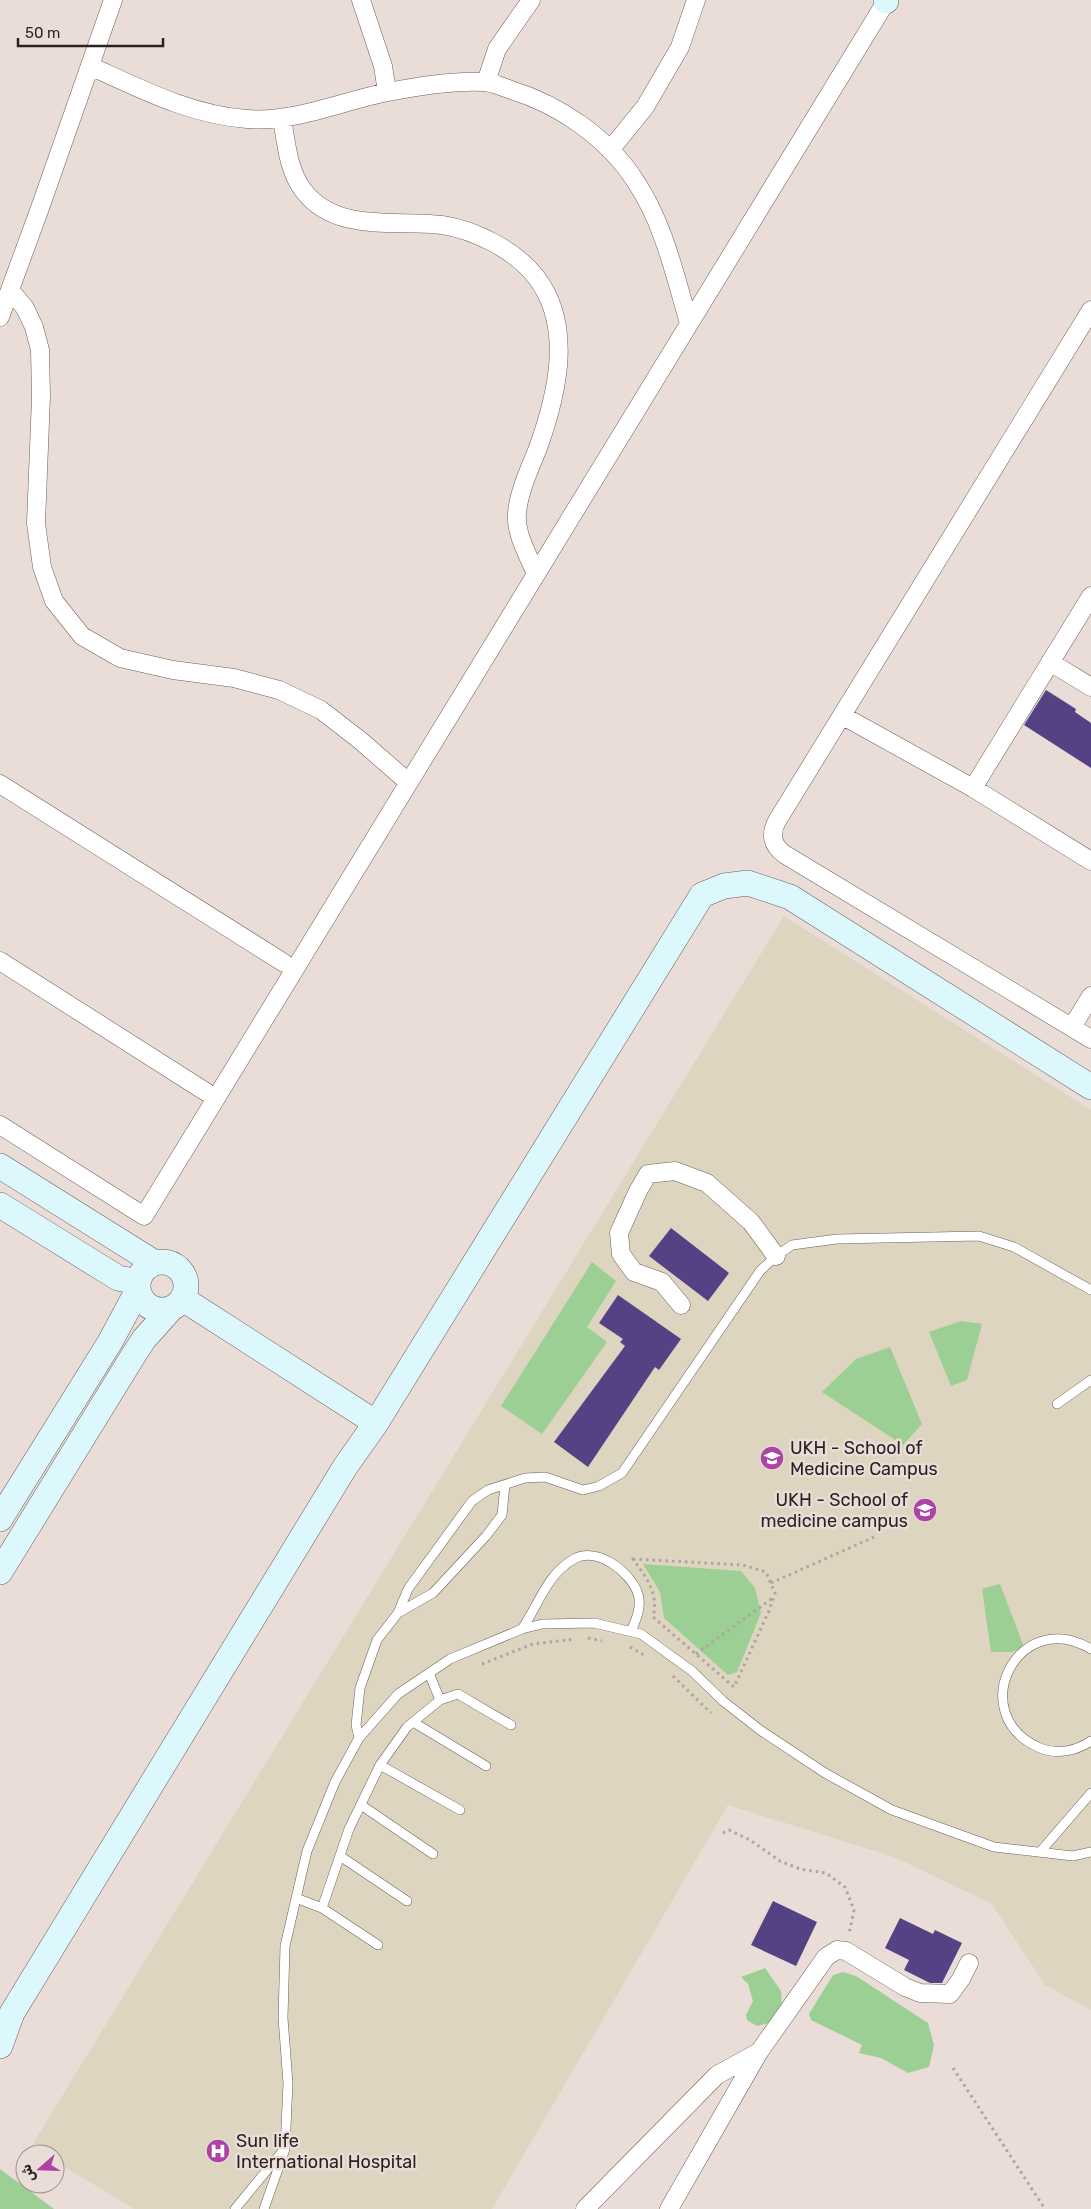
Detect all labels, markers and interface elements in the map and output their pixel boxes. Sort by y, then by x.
scale bar [18,15,162,47]
text: 50 m [25,24,60,42]
place label: UKH - School of Medicine Campus [790,1437,938,1480]
school or university icon: UKH - School of Medicine Campus [759,1445,785,1471]
place label: UKH - School of medicine campus [761,1489,908,1532]
school or university icon: UKH - School of medicine campus [912,1497,938,1523]
place label: Sun life International Hospital [236,2130,417,2173]
hospital icon: Sun life International Hospital [205,2138,231,2164]
north arrow [15,2144,65,2194]
text: ش [17,2162,39,2185]

